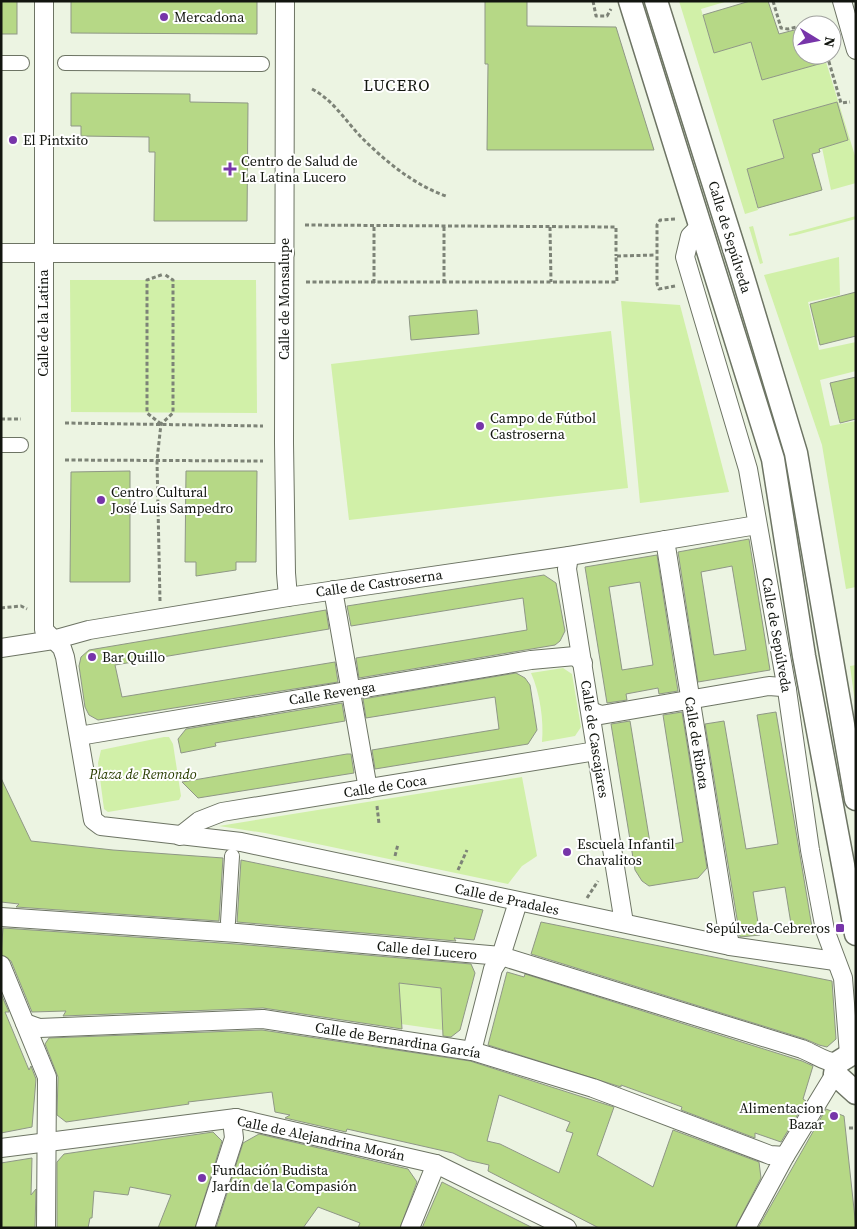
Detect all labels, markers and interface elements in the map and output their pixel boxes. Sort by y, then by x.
place label: Mercadona [174,7,245,27]
marker: Mercadona [158,11,170,23]
north arrow [792,15,842,65]
text: N [819,35,841,49]
district label: LUCERO [363,74,431,96]
place label: El Pintxito [23,130,88,150]
marker: El Pintxito [7,134,19,146]
place label: Centro de Salud de La Latina Lucero [241,151,358,187]
marker: Centro de Salud de La Latina Lucero [223,162,237,176]
street label: Calle de Sepúlveda [703,178,757,296]
street label: Calle de Monsalupe [274,238,294,360]
street label: Calle de la Latina [33,268,53,377]
place label: Campo de Fútbol Castroserna [490,408,596,444]
marker: Campo de Fútbol Castroserna [474,420,486,432]
place label: Centro Cultural José Luis Sampedro [110,482,233,518]
marker: Centro Cultural José Luis Sampedro [95,494,107,506]
street label: Calle de Castroserna [314,564,445,602]
street label: Calle de Sepúlveda [757,576,797,695]
place label: Bar Quillo [102,647,166,667]
marker: Bar Quillo [86,651,98,663]
street label: Calle Revenga [287,676,377,710]
street label: Calle de Cascajares [576,679,614,799]
street label: Calle de Ribota [680,695,714,792]
park label: Plaza de Remondo [88,764,197,784]
street label: Calle de Coca [342,769,429,802]
place label: Escuela Infantil Chavalitos [577,834,675,870]
marker: Escuela Infantil Chavalitos [561,846,573,858]
street label: Calle de Pradales [453,878,561,920]
place label: Sepúlveda-Cebreros [706,918,830,938]
marker: Sepúlveda-Cebreros [834,922,846,934]
street label: Calle del Lucero [376,936,478,964]
street label: Calle de Bernardina García [314,1017,483,1063]
place label: Alimentacion Bazar [739,1098,825,1134]
street label: Calle de Alejandrina Morán [235,1110,407,1166]
marker: Alimentacion Bazar [828,1110,840,1122]
place label: Fundación Budista Jardín de la Compasión [211,1160,357,1196]
marker: Fundación Budista Jardín de la Compasión [196,1172,208,1184]

